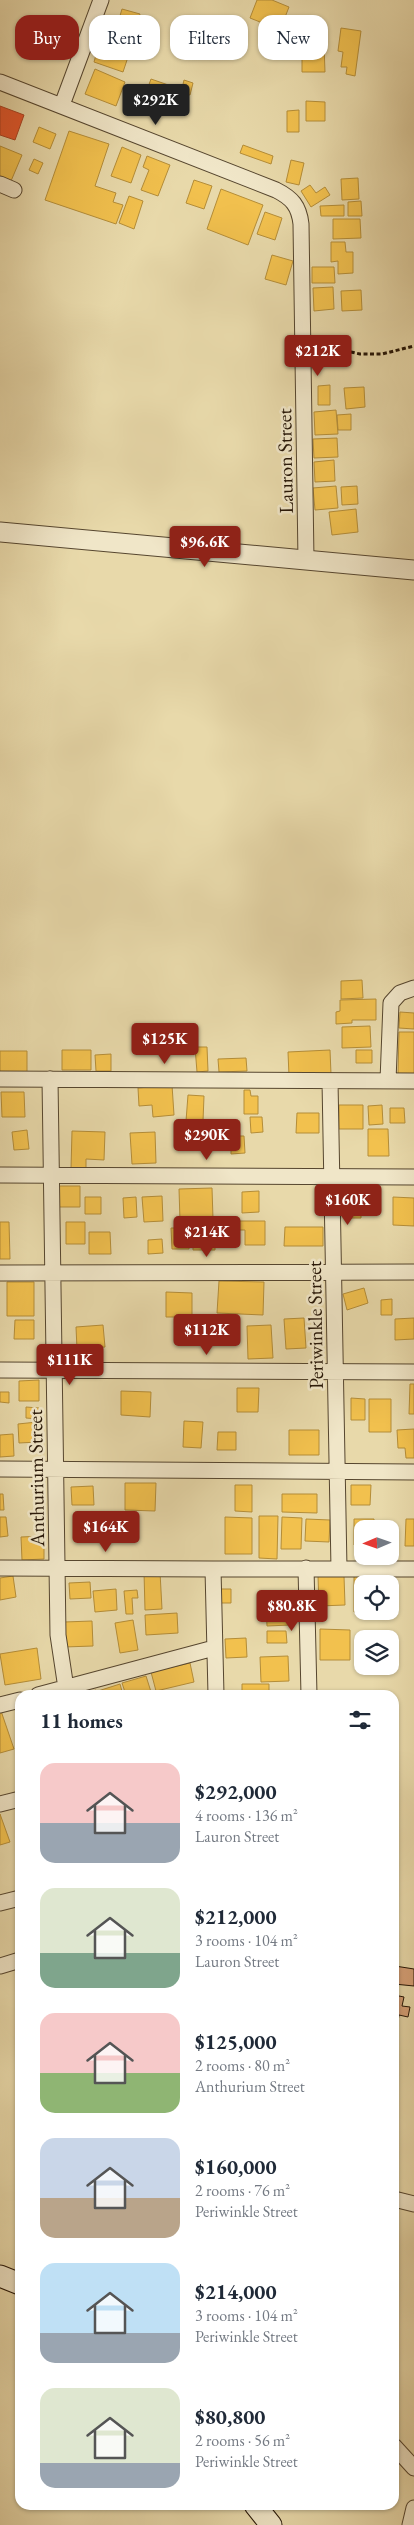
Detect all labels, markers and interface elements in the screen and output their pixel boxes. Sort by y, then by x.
chip: Buy [15,15,79,60]
chip: Rent [89,15,160,60]
chip: Filters [170,15,248,60]
chip: New [258,15,328,60]
pin: $292K [121,84,191,126]
text: $292K [134,89,178,110]
pin: $212K [283,334,353,377]
text: $212K [296,340,340,361]
street label: Lauron Street [271,407,299,514]
pin: $96.6K [164,526,246,568]
text: $96.6K [181,531,229,552]
pin: $125K [130,1022,200,1065]
text: $125K [143,1028,187,1049]
pin: $290K [172,1118,242,1161]
text: $290K [185,1124,229,1145]
pin: $160K [313,1184,383,1226]
text: $160K [326,1189,370,1210]
pin: $214K [172,1216,242,1258]
text: $214K [185,1221,229,1242]
street label: Periwinkle Street [301,1260,329,1389]
pin: $112K [172,1314,242,1356]
text: $112K [185,1319,229,1340]
pin: $111K [35,1344,105,1386]
text: $111K [48,1349,92,1370]
street label: Anthurium Street [22,1408,50,1548]
pin: $164K [71,1510,141,1553]
text: $164K [84,1516,128,1537]
north arrow [354,1520,399,1565]
map controls [354,1520,399,1675]
button: locate [354,1575,399,1620]
pin: $80.8K [251,1590,333,1632]
text: $80.8K [268,1595,316,1616]
button: layers [354,1630,399,1675]
icon: filters [346,1706,374,1734]
text: 11 homes [40,1707,123,1734]
text: $292,000 [195,1778,277,1805]
icon: home [80,1783,140,1843]
text: 4 rooms · 136 m² [195,1805,298,1826]
text: Lauron Street [195,1826,279,1847]
text: $212,000 [195,1903,277,1930]
icon: home [80,1908,140,1968]
text: 3 rooms · 104 m² [195,1930,298,1951]
text: Lauron Street [195,1951,279,1972]
text: $125,000 [195,2028,277,2055]
icon: home [80,2033,140,2093]
text: 2 rooms · 80 m² [195,2055,290,2076]
text: Anthurium Street [195,2076,305,2097]
text: $160,000 [195,2153,277,2180]
icon: home [80,2158,140,2218]
text: 2 rooms · 76 m² [195,2180,290,2201]
text: Periwinkle Street [195,2201,298,2222]
text: $214,000 [195,2278,277,2305]
icon: home [80,2283,140,2343]
text: 3 rooms · 104 m² [195,2305,298,2326]
text: Periwinkle Street [195,2326,298,2347]
text: $80,800 [195,2403,265,2430]
icon: home [80,2408,140,2468]
text: 2 rooms · 56 m² [195,2430,290,2451]
text: Periwinkle Street [195,2451,298,2472]

